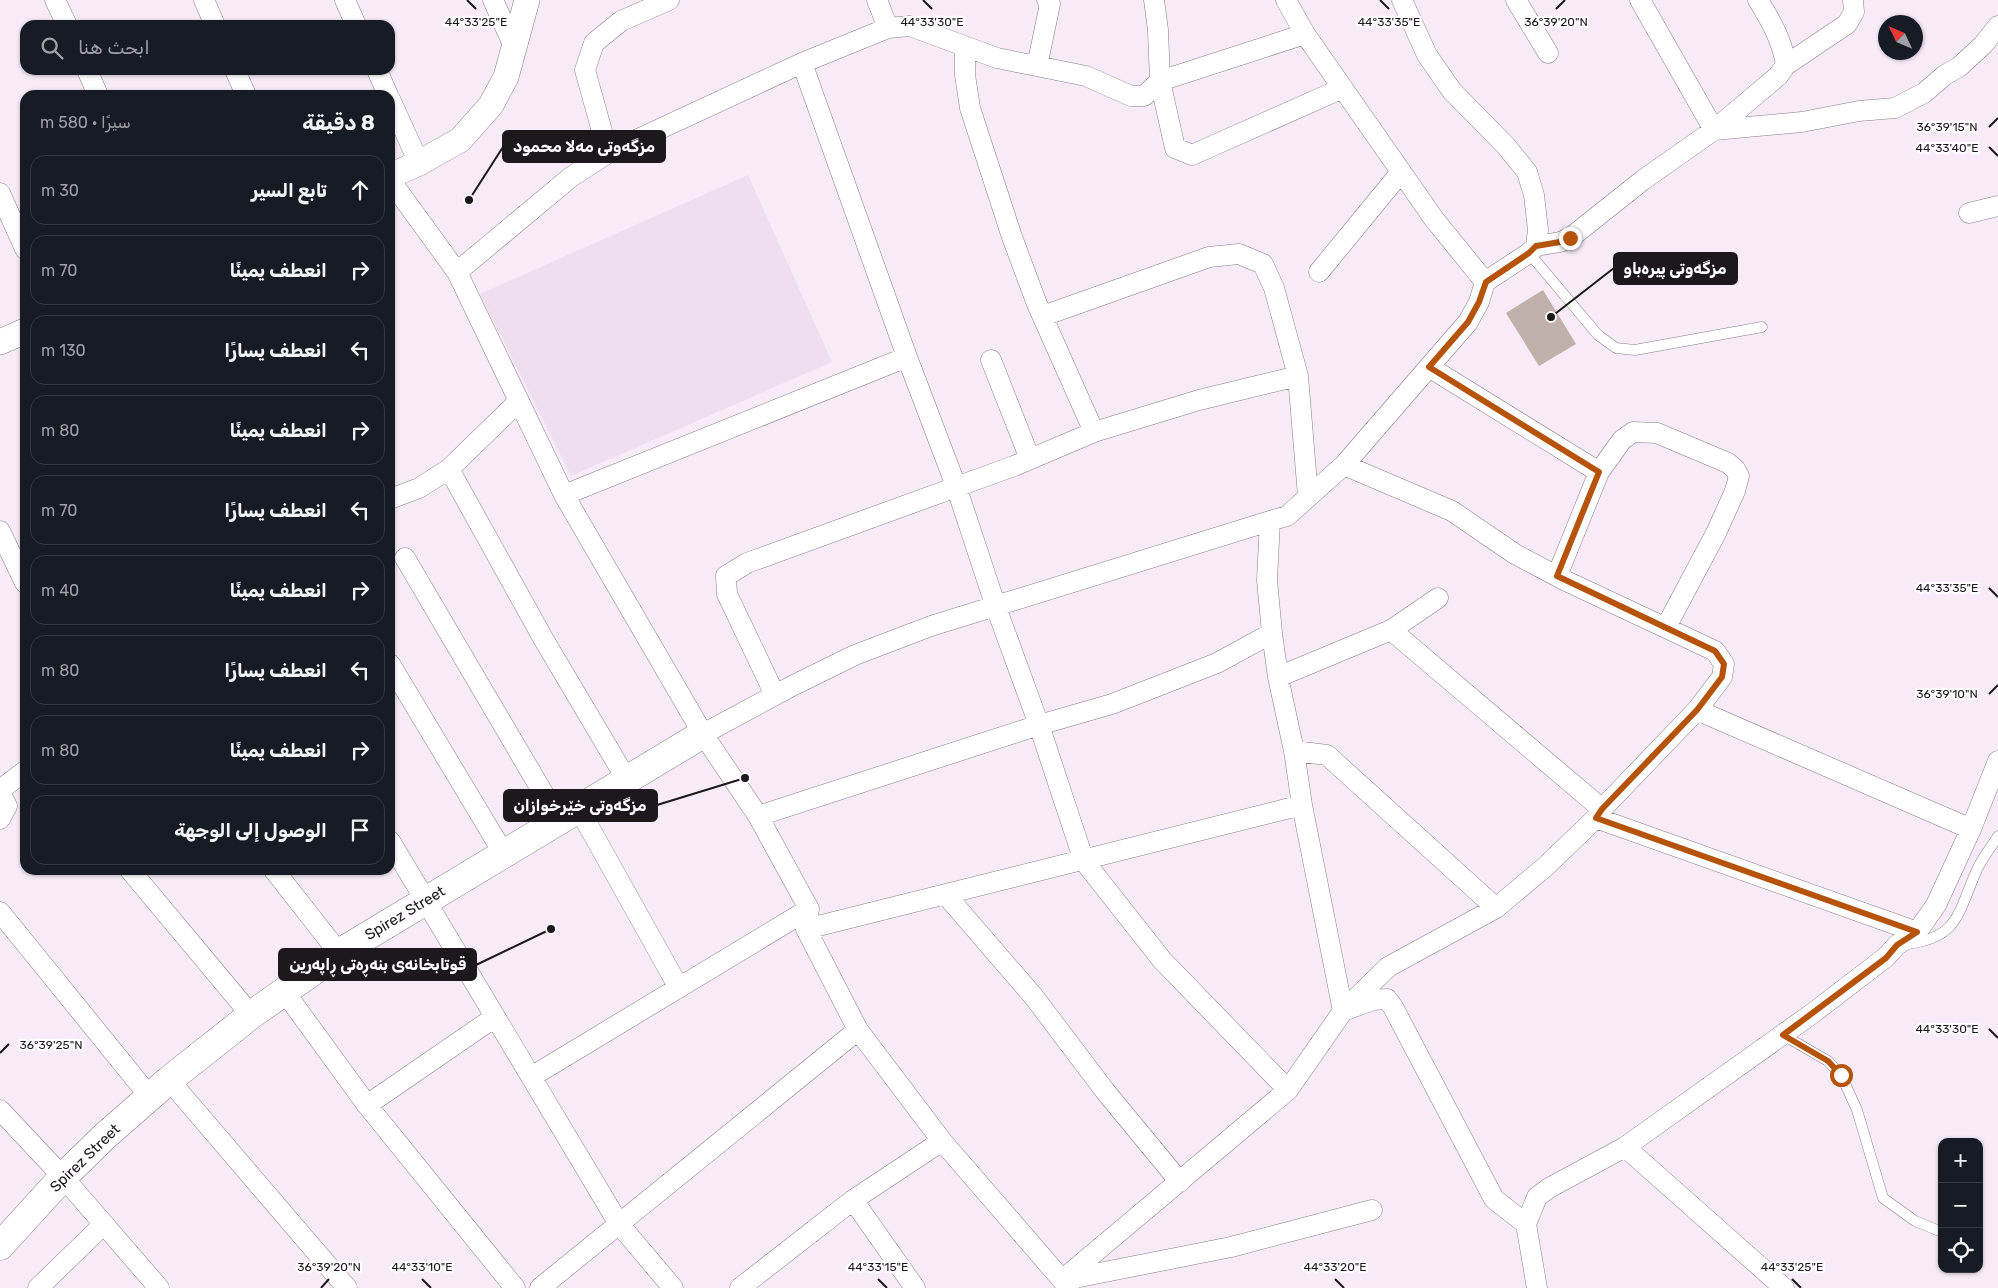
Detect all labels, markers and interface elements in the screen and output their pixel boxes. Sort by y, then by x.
text: 44°33'25"E [445,15,507,29]
text: 44°33'30"E [900,15,964,29]
text: 44°33'35"E [1358,15,1420,29]
text: 36°39'20"N [1524,15,1588,29]
north arrow [1878,15,1923,60]
search box [20,20,395,75]
icon: search [38,34,66,62]
text: ابحث هنا [78,36,150,59]
text: 8 دقيقة [302,110,375,135]
text: سيرًا · 580 m [40,113,131,132]
text: 36°39'15"N [1916,120,1978,134]
callout: مزگه‌وتی مه‌لا محمود [503,131,665,162]
text: مزگه‌وتی مه‌لا محمود [513,137,655,156]
text: 44°33'40"E [1916,141,1978,155]
icon: ahead [346,176,374,204]
text: تابع السير [251,179,327,202]
text: 30 m [41,181,79,200]
route end [1559,227,1582,250]
callout: مزگەوتی پیرەباو [1614,253,1737,284]
icon: right [346,256,374,284]
text: انعطف يمينًا [230,259,327,282]
text: مزگەوتی پیرەباو [1623,259,1727,280]
text: 70 m [41,261,78,280]
icon: left [346,336,374,364]
text: انعطف يسارًا [224,339,327,362]
text: 130 m [41,341,86,360]
icon: right [346,416,374,444]
text: انعطف يمينًا [230,419,327,442]
text: 80 m [41,421,80,440]
icon: left [346,496,374,524]
text: انعطف يسارًا [224,499,327,522]
text: 70 m [41,501,78,520]
icon: right [346,576,374,604]
text: انعطف يمينًا [230,579,327,602]
text: 40 m [41,581,79,600]
text: 44°33'35"E [1916,581,1978,595]
icon: left [346,656,374,684]
text: انعطف يسارًا [224,659,327,682]
text: 80 m [41,661,80,680]
text: 36°39'10"N [1916,687,1978,701]
icon: right [346,736,374,764]
text: انعطف يمينًا [230,739,327,762]
text: 80 m [41,741,80,760]
callout: مزگەوتی خێرخوازان [504,790,657,821]
text: مزگەوتی خێرخوازان [513,796,647,815]
icon: arrive [346,816,374,844]
text: الوصول إلى الوجهة [174,819,327,842]
street label: Spirez Street [362,882,449,944]
callout: قوتابخانەی بنەڕەتی ڕاپەرین [279,949,476,980]
text: قوتابخانەی بنەڕەتی ڕاپەرین [290,955,466,978]
text: 44°33'30"E [1915,1022,1979,1036]
text: 36°39'25"N [19,1038,83,1052]
route start [1830,1064,1853,1087]
street label: Spirez Street [46,1120,124,1196]
map controls [1938,1138,1983,1273]
button: + [1938,1138,1983,1183]
button: − [1938,1183,1983,1228]
button: locate [1938,1228,1983,1273]
text: 36°39'20"N [297,1260,361,1274]
text: 44°33'10"E [391,1260,453,1274]
text: 44°33'15"E [848,1260,908,1274]
text: 44°33'20"E [1303,1260,1367,1274]
text: 44°33'25"E [1761,1260,1823,1274]

